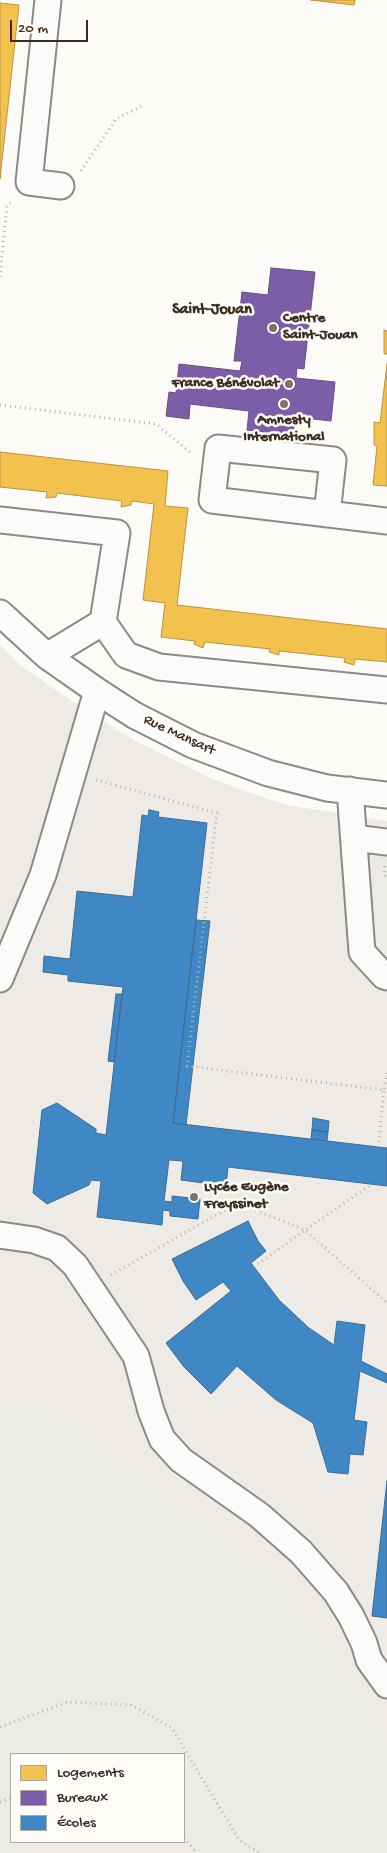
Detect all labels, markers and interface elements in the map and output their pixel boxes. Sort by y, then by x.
scale bar [12,10,90,42]
text: 20 m [18,20,48,38]
district label: Saint-Jouan [172,301,252,321]
place label: Centre Saint-Jouan [283,310,358,345]
marker: Centre Saint-Jouan [267,322,279,334]
place label: France Bénévolat [172,375,279,393]
marker: France Bénévolat [283,378,295,390]
marker: Amnesty International [278,398,290,410]
place label: Amnesty International [243,412,325,447]
street label: Rue Mansart [140,712,218,760]
place label: Lycée Eugène Freyssinet [204,1179,289,1214]
marker: Lycée Eugène Freyssinet [188,1191,200,1203]
legend [10,1753,185,1843]
text: Logements [57,1764,124,1782]
text: Bureaux [57,1789,108,1807]
text: Écoles [57,1814,96,1832]

